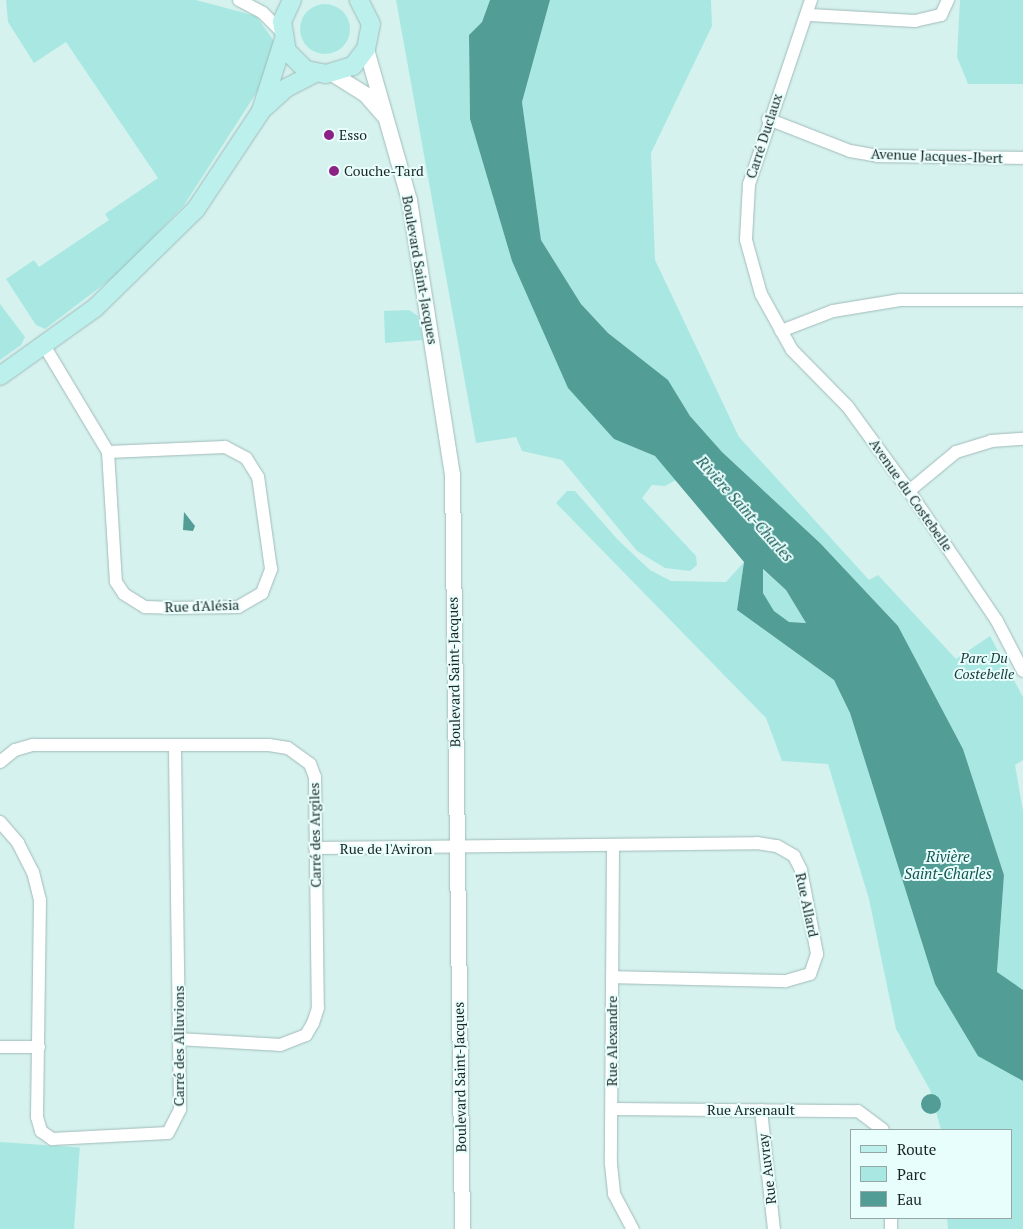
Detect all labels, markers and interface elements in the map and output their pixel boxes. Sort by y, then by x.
street label: Carré Duclaux [742,91,786,181]
place label: Esso [339,127,367,143]
marker: Esso [323,129,335,141]
street label: Avenue Jacques-Ibert [871,145,1003,167]
place label: Couche-Tard [344,163,424,179]
marker: Couche-Tard [328,165,340,177]
street label: Boulevard Saint-Jacques [399,194,441,346]
street label: Avenue du Costebelle [866,436,956,554]
water label: Rivière Saint-Charles [693,453,797,565]
street label: Rue d'Alésia [164,596,240,616]
street label: Boulevard Saint-Jacques [444,597,464,747]
park label: Parc Du Costebelle [954,650,1014,682]
street label: Carré des Argiles [306,782,324,888]
street label: Rue de l'Aviron [340,841,432,857]
water label: Rivière Saint-Charles [904,847,992,882]
street label: Rue Allard [792,871,822,939]
street label: Carré des Alluvions [171,985,187,1107]
street label: Rue Alexandre [604,996,620,1086]
street label: Boulevard Saint-Jacques [450,1002,470,1152]
street label: Rue Arsenault [707,1102,795,1118]
legend [850,1129,1013,1219]
street label: Rue Auvray [754,1132,780,1206]
text: Route [897,1139,936,1159]
text: Parc [897,1164,926,1184]
text: Eau [897,1189,922,1209]

